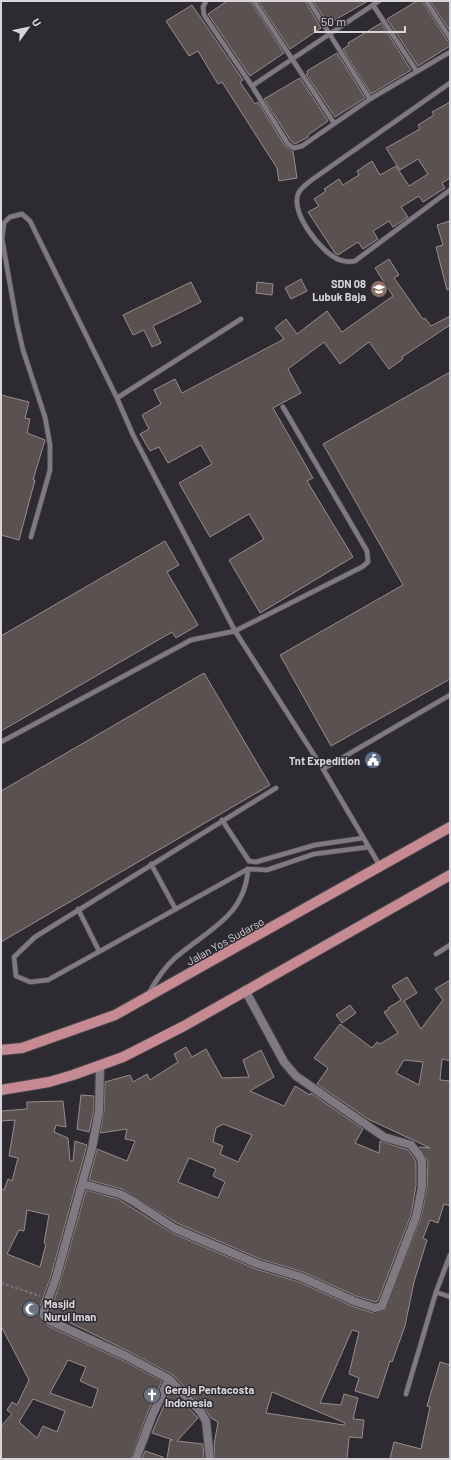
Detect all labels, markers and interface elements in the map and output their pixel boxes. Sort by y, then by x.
north arrow [8,8,48,48]
scale bar [315,8,405,34]
text: 50 m [321,14,346,28]
text: U [29,16,44,29]
place label: SDN 08 Lubuk Baja [312,277,366,303]
school or university icon: SDN 08 Lubuk Baja [369,279,389,299]
public building icon: Tnt Expedition [363,750,383,770]
place label: Tnt Expedition [289,754,360,767]
street label: Jalan Yos Sudarso [184,914,266,968]
place label: Masjid Nurul Iman [44,1297,96,1323]
mosque icon: Masjid Nurul Iman [21,1299,41,1319]
place label: Geraja Pentacosta Indonesia [165,1383,254,1409]
church icon: Geraja Pentacosta Indonesia [142,1385,162,1405]

